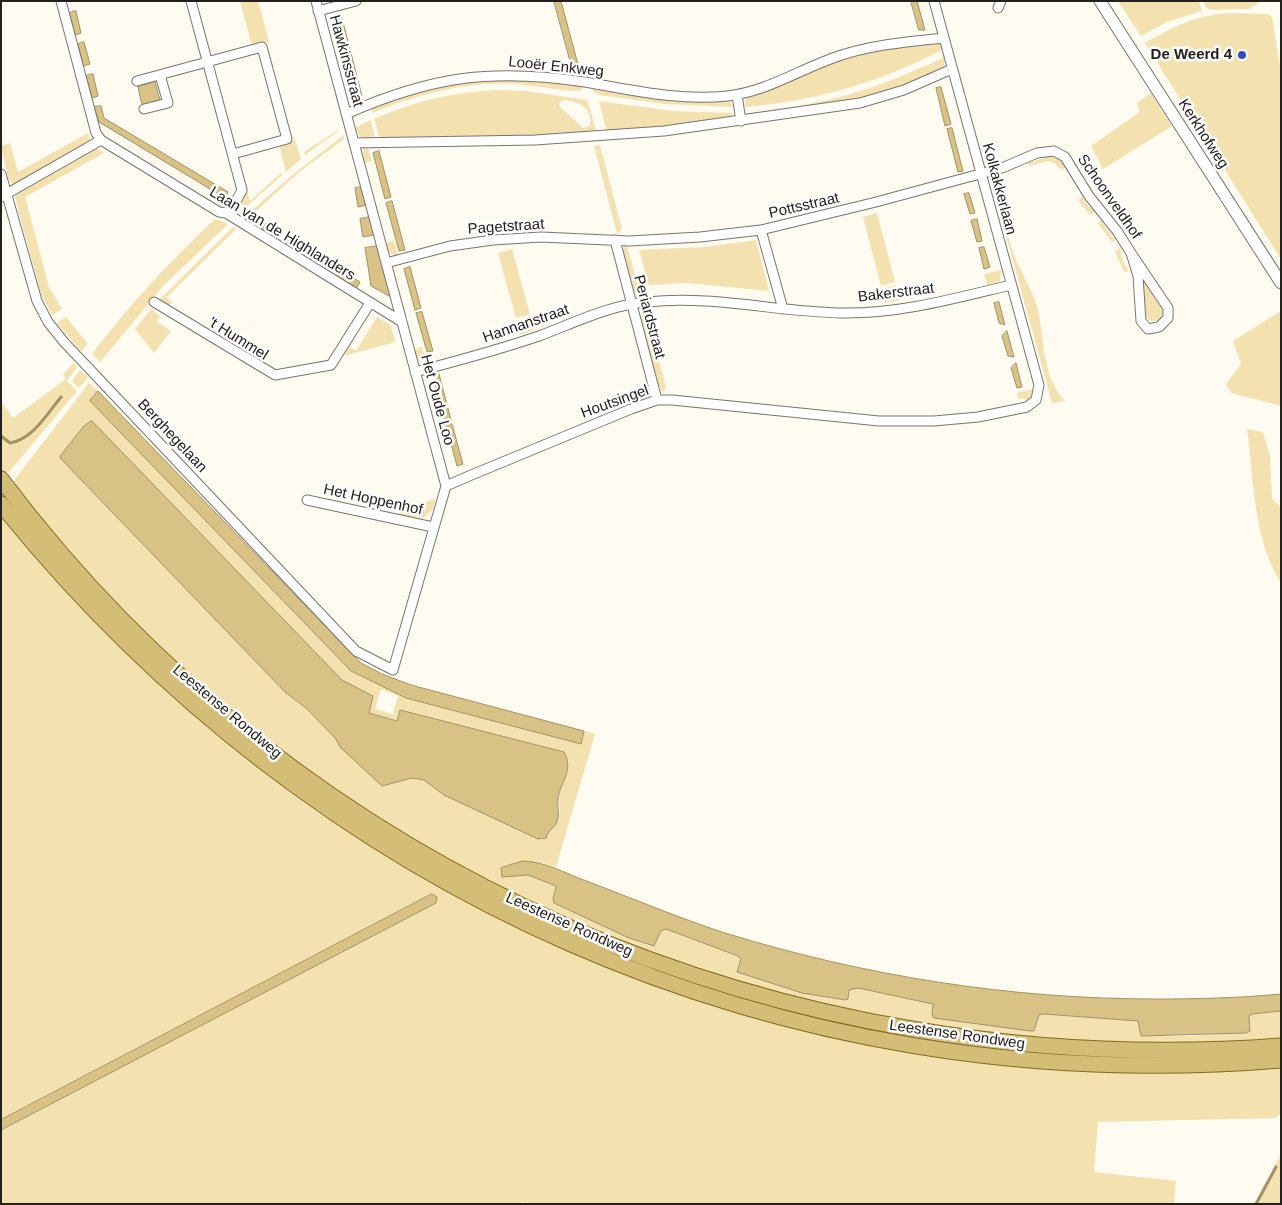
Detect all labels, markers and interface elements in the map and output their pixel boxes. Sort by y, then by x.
street label: Hawkinsstraat [325,13,367,109]
place label: De Weerd 4 [1151,46,1232,64]
marker: De Weerd 4 [1236,49,1248,61]
street label: Looër Enkweg [507,53,605,81]
street label: Kerkhofweg [1174,96,1232,172]
street label: Kolkakkerlaan [978,141,1020,237]
street label: Schoonveldhof [1073,151,1145,243]
street label: Laan van de Highlanders [206,183,358,285]
street label: Pottsstraat [767,189,841,223]
street label: Pagetstraat [467,215,545,239]
street label: Periardstraat [629,273,669,361]
street label: Bakerstraat [857,279,935,307]
street label: Hannanstraat [480,301,572,347]
street label: 't Hummel [205,314,271,364]
street label: Het Oude Loo [416,353,458,447]
street label: Houtsingel [579,381,651,423]
street label: Berghegelaan [134,396,210,476]
street label: Het Hoppenhof [322,481,424,519]
street label: Leestense Rondweg [169,661,285,763]
street label: Leestense Rondweg [503,889,635,961]
street label: Leestense Rondweg [888,1017,1026,1053]

